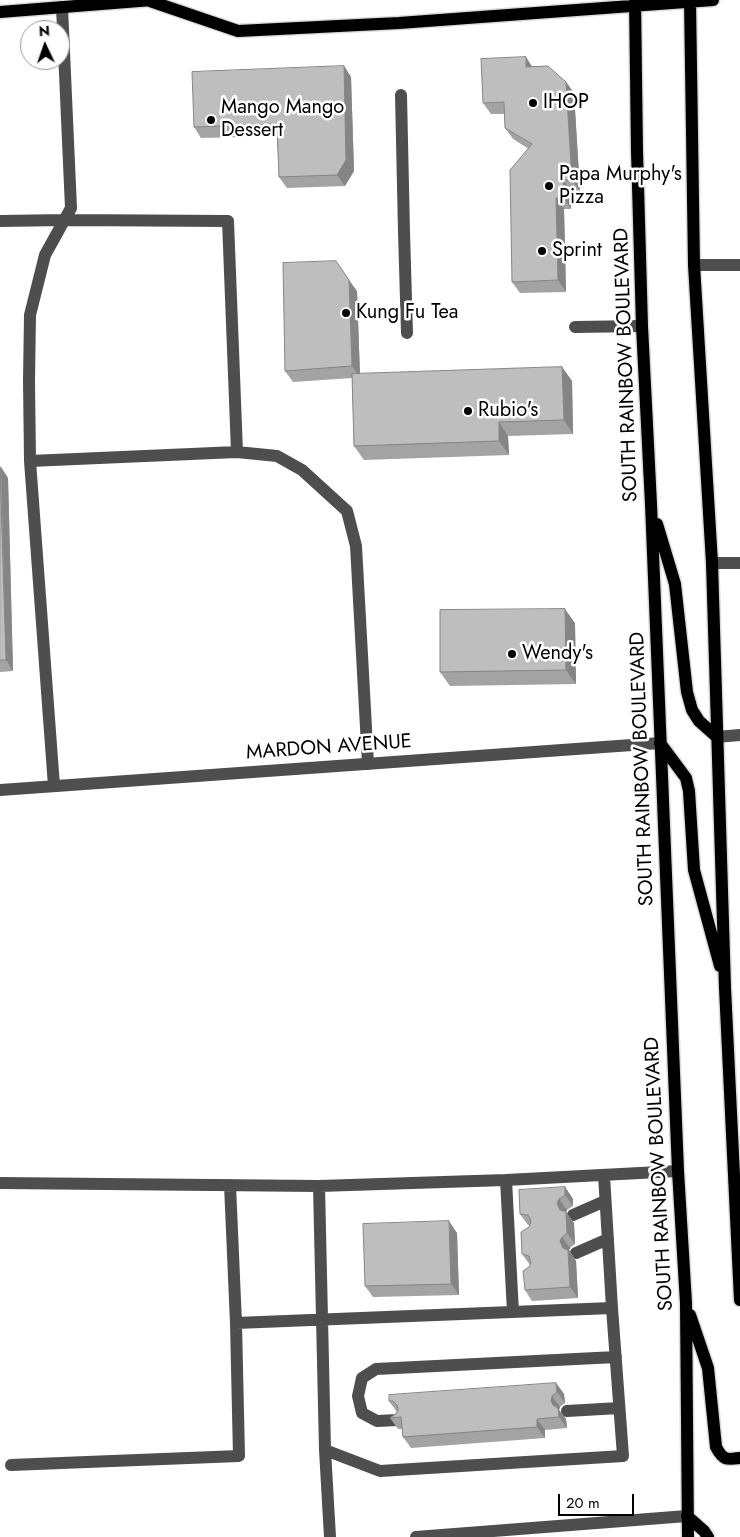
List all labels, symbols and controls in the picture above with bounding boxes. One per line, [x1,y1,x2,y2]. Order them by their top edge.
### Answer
north arrow [20,20,70,70]
text: N [38,21,50,41]
place label: IHOP [543,91,589,115]
place label: Mango Mango Dessert [221,96,344,143]
marker: IHOP [527,97,539,109]
marker: Mango Mango Dessert [205,114,217,126]
place label: Papa Murphy's Pizza [559,163,682,210]
marker: Papa Murphy's Pizza [543,180,555,192]
street label: SOUTH RAINBOW BOULEVARD [610,227,644,503]
place label: Sprint [552,239,602,263]
marker: Sprint [536,245,548,257]
place label: Kung Fu Tea [356,301,458,325]
marker: Kung Fu Tea [340,307,352,319]
place label: Rubio's [478,399,538,423]
marker: Rubio's [462,405,474,417]
street label: SOUTH RAINBOW BOULEVARD [626,631,660,907]
place label: Wendy's [522,642,593,666]
marker: Wendy's [506,648,518,660]
street label: MARDON AVENUE [245,730,413,766]
street label: SOUTH RAINBOW BOULEVARD [641,1036,679,1312]
scale bar [560,1484,636,1516]
text: 20 m [566,1492,600,1514]

